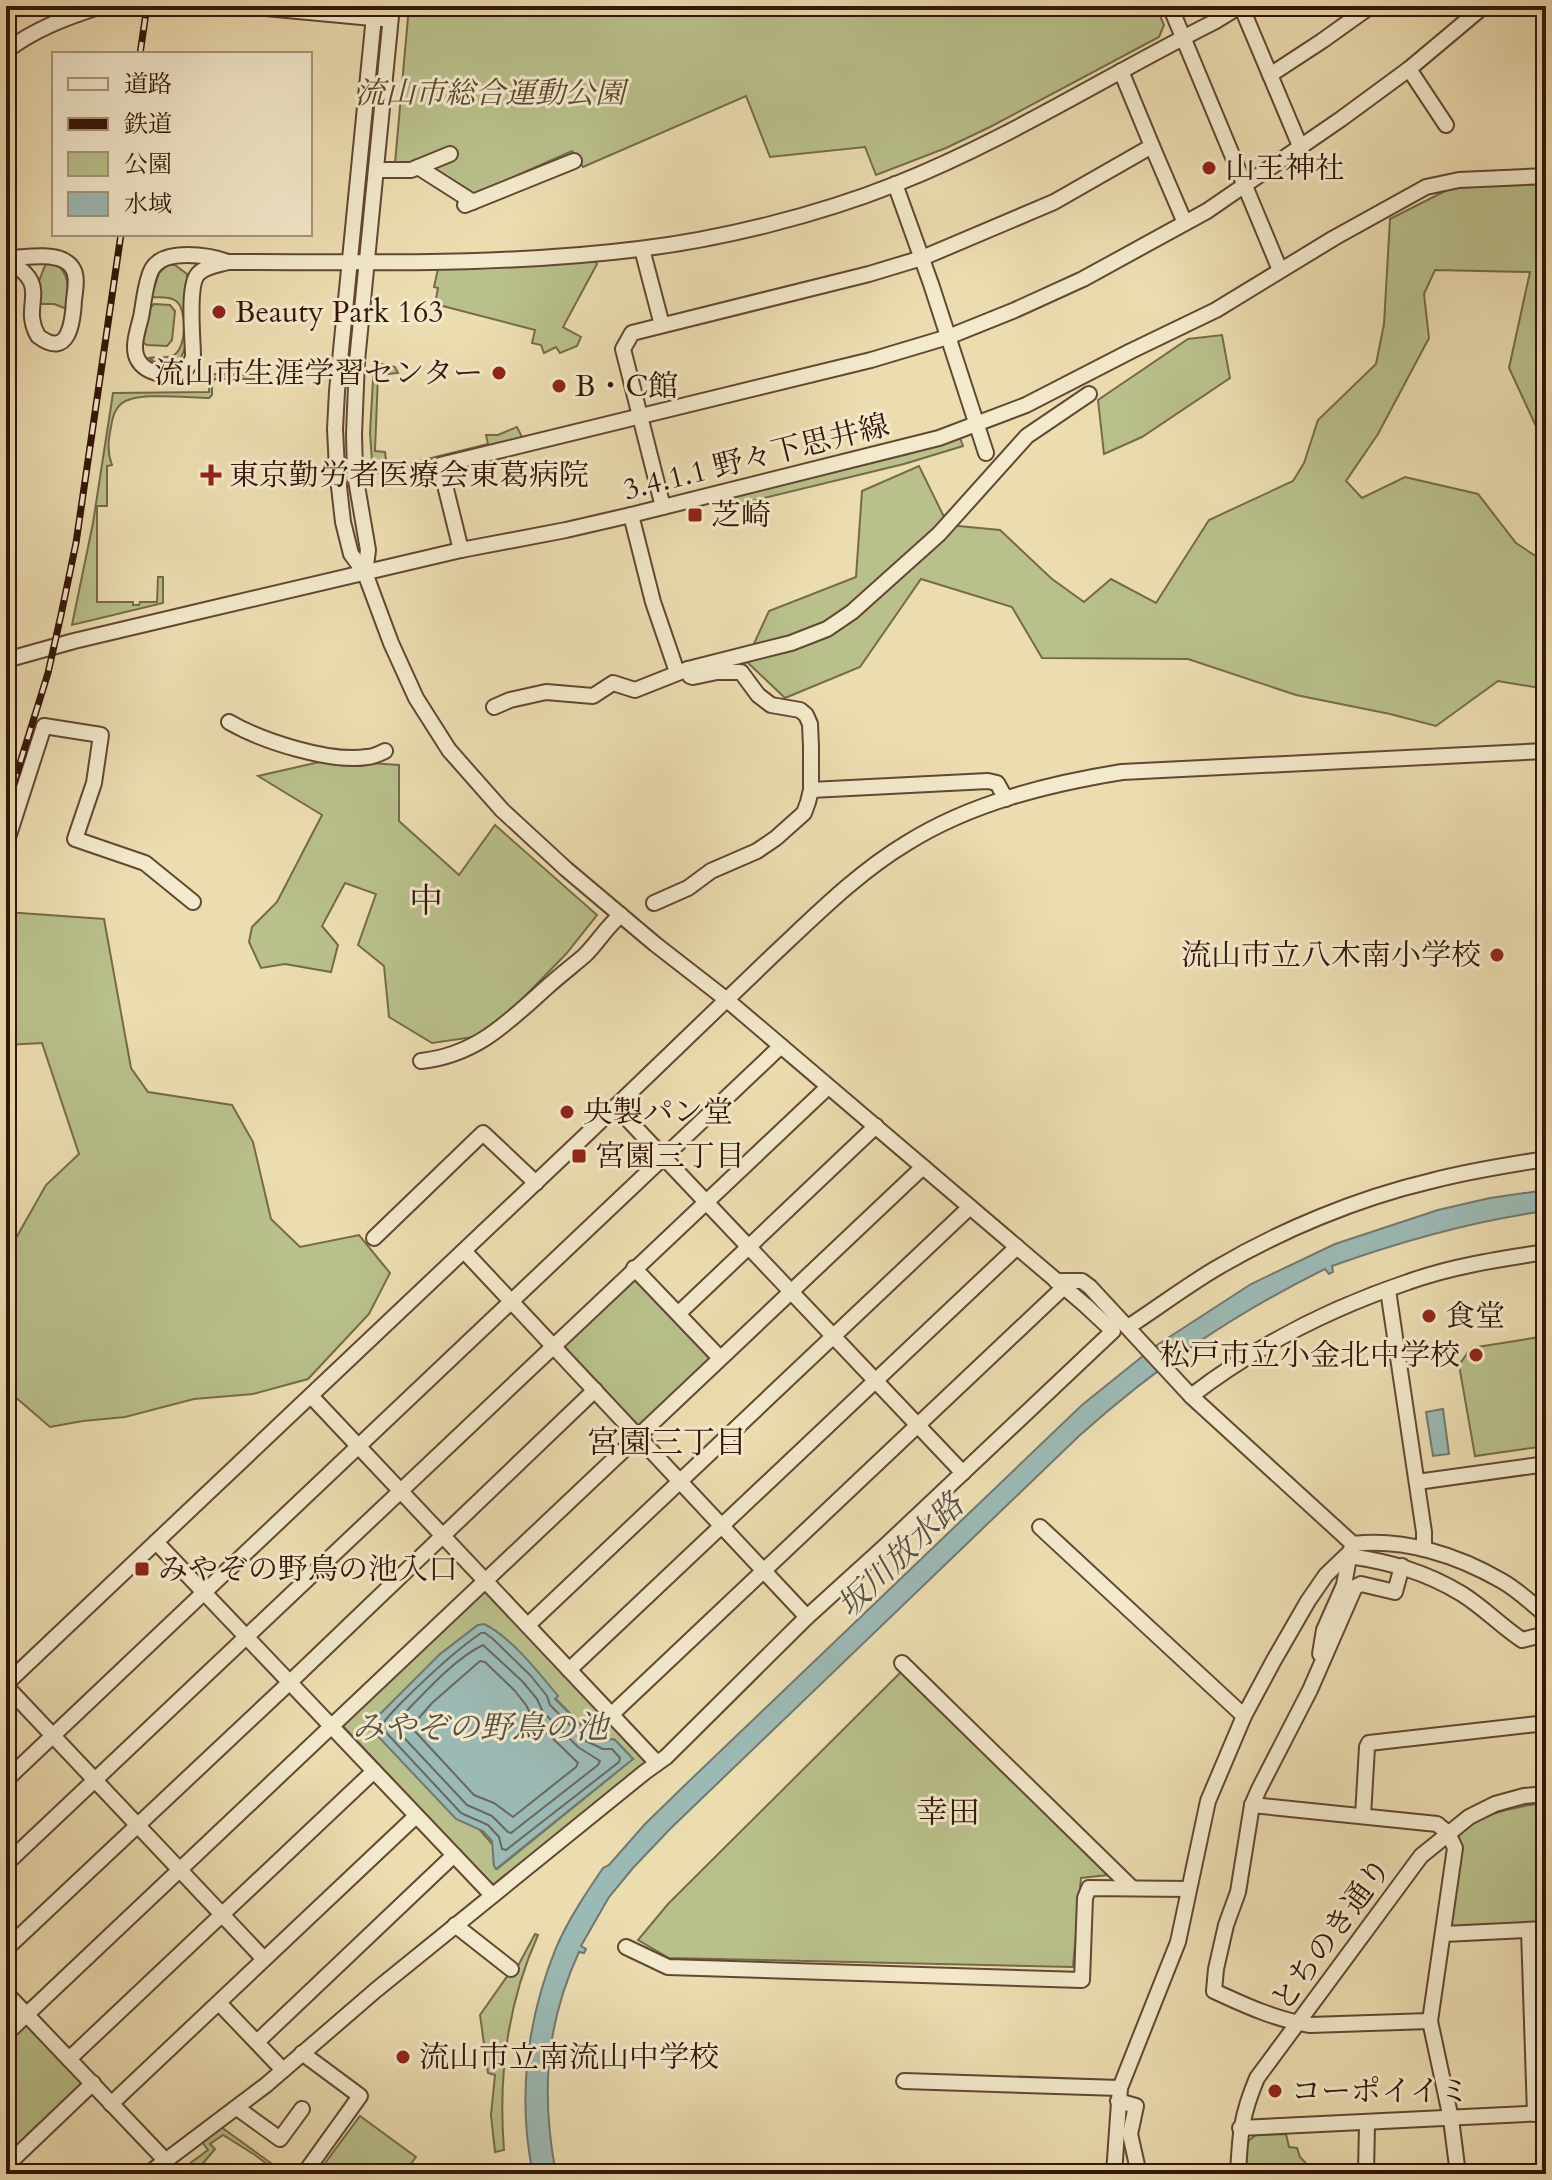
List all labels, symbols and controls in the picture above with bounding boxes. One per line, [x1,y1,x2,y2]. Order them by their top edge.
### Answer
legend [52,52,312,236]
text: 道路 [124,68,172,101]
park label: 流山市総合運動公園 [355,73,630,114]
text: 鉄道 [124,108,172,141]
text: 公園 [124,148,172,181]
place label: 山王神社 [1225,148,1345,189]
marker: 山王神社 [1200,159,1218,177]
text: 水域 [124,188,172,221]
place label: Beauty Park 163 [235,292,444,333]
marker: Beauty Park 163 [210,303,228,321]
place label: 流山市生涯学習センター [154,353,483,394]
marker: 流山市生涯学習センター [490,364,508,382]
place label: B・C館 [575,366,678,407]
marker: B・C館 [550,377,568,395]
street label: 3.4.1.1 野々下思井線 [619,405,893,510]
place label: 東京勤労者医療会東葛病院 [229,455,589,496]
marker: 東京勤労者医療会東葛病院 [200,464,222,486]
place label: 芝崎 [711,495,771,536]
marker: 芝崎 [686,506,704,524]
district label: 中 [409,878,443,924]
place label: 流山市立八木南小学校 [1181,935,1481,976]
marker: 流山市立八木南小学校 [1488,946,1506,964]
place label: 央製パン堂 [583,1092,733,1133]
marker: 央製パン堂 [558,1103,576,1121]
place label: 宮園三丁目 [595,1136,745,1177]
marker: 宮園三丁目 [570,1147,588,1165]
place label: 食堂 [1445,1296,1505,1337]
marker: 食堂 [1420,1307,1438,1325]
place label: 松戸市立小金北中学校 [1160,1335,1460,1376]
marker: 松戸市立小金北中学校 [1467,1346,1485,1364]
district label: 宮園三丁目 [587,1421,747,1465]
water label: 坂川放水路 [828,1483,975,1627]
place label: みやぞの野鳥の池入口 [158,1549,458,1590]
marker: みやぞの野鳥の池入口 [133,1560,151,1578]
water label: みやぞの野鳥の池 [352,1706,611,1750]
district label: 幸田 [916,1791,980,1835]
street label: とちのき通り [1262,1849,1401,2019]
place label: 流山市立南流山中学校 [419,2037,719,2078]
marker: 流山市立南流山中学校 [394,2048,412,2066]
place label: コーポイイミ [1291,2071,1470,2112]
marker: コーポイイミ [1266,2082,1284,2100]

